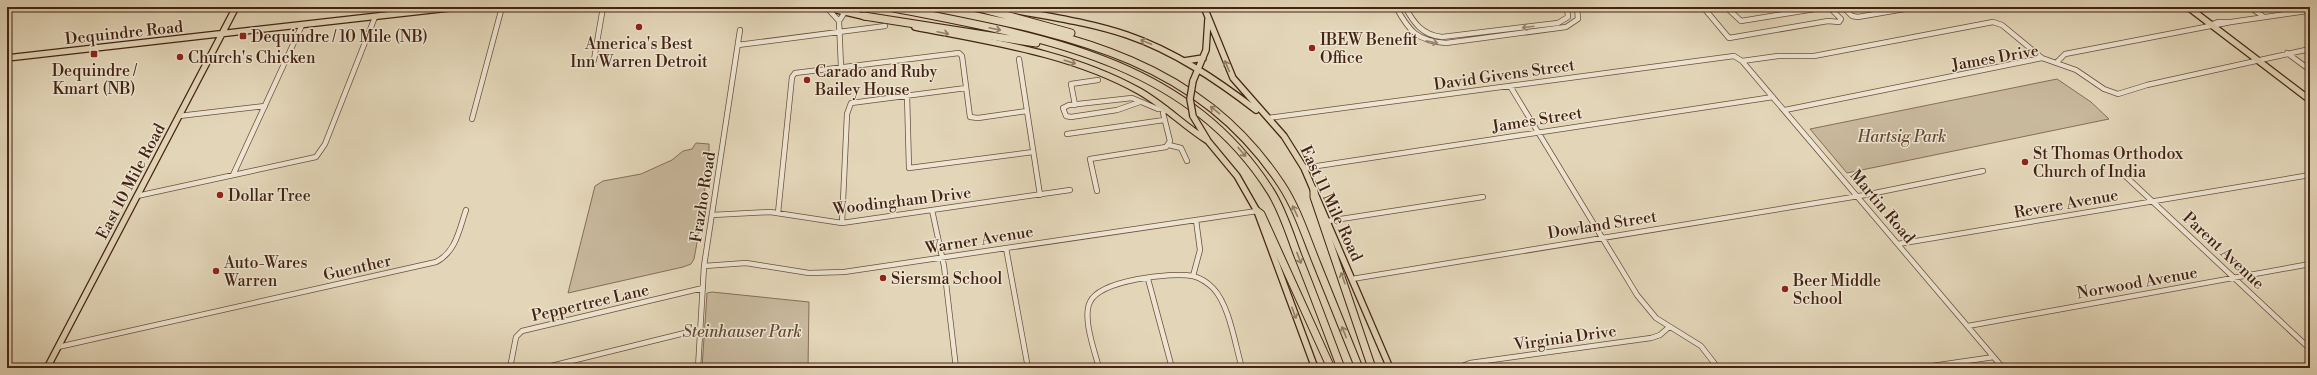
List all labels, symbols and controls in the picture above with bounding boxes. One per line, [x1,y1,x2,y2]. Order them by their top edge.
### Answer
street label: Dequindre Road [64,17,184,49]
marker: America's Best Inn Warren Detroit [634,22,644,32]
one-way arrow [1522,23,1535,31]
one-way arrow [989,26,1002,34]
place label: Dequindre / 10 Mile (NB) [251,27,428,47]
one-way arrow [937,30,950,38]
place label: IBEW Benefit Office [1320,30,1418,68]
marker: Dequindre / 10 Mile (NB) [238,31,248,41]
place label: America's Best Inn Warren Detroit [570,34,708,72]
one-way arrow [1140,38,1152,45]
one-way arrow [1426,38,1439,46]
street label: James Drive [1949,40,2040,76]
marker: IBEW Benefit Office [1307,43,1317,53]
place label: Church's Chicken [188,48,316,68]
marker: Dequindre / Kmart (NB) [89,49,99,59]
marker: Church's Chicken [175,52,185,62]
street label: David Givens Street [1432,55,1576,95]
one-way arrow [1063,59,1076,66]
one-way arrow [1223,60,1230,72]
place label: Dequindre / Kmart (NB) [52,61,137,99]
place label: Carado and Ruby Bailey House [814,62,938,100]
marker: Carado and Ruby Bailey House [802,75,812,85]
street label: James Street [1490,103,1584,137]
one-way arrow [1210,106,1221,115]
street label: East 10 Mile Road [92,120,170,243]
park label: Hartsig Park [1857,127,1946,147]
street label: East 11 Mile Road [1296,142,1367,265]
place label: St Thomas Orthodox Church of India [2033,144,2184,182]
one-way arrow [1238,147,1247,158]
street label: Frazho Road [686,150,720,244]
marker: St Thomas Orthodox Church of India [2020,157,2030,167]
street label: Martin Road [1845,166,1919,248]
street label: Woodingham Drive [831,183,972,220]
street label: Revere Avenue [2012,185,2120,223]
place label: Dollar Tree [228,186,311,206]
marker: Dollar Tree [215,190,225,200]
one-way arrow [1291,206,1298,218]
street label: Dowland Street [1546,206,1659,243]
street label: Parent Avenue [2178,208,2268,294]
street label: Warner Avenue [923,222,1035,259]
street label: Guenther [321,250,393,285]
one-way arrow [1296,251,1304,263]
place label: Auto-Wares Warren [223,253,307,291]
street label: Norwood Avenue [2075,263,2199,303]
marker: Auto-Wares Warren [211,266,221,276]
place label: Siersma School [891,269,1003,289]
place label: Beer Middle School [1792,271,1881,309]
one-way arrow [1338,272,1346,284]
marker: Siersma School [878,273,888,283]
street label: Peppertree Lane [529,280,651,326]
marker: Beer Middle School [1780,284,1790,294]
one-way arrow [1291,307,1299,319]
street label: Virginia Drive [1512,321,1618,355]
park label: Steinhauser Park [682,322,802,342]
one-way arrow [1340,326,1348,338]

